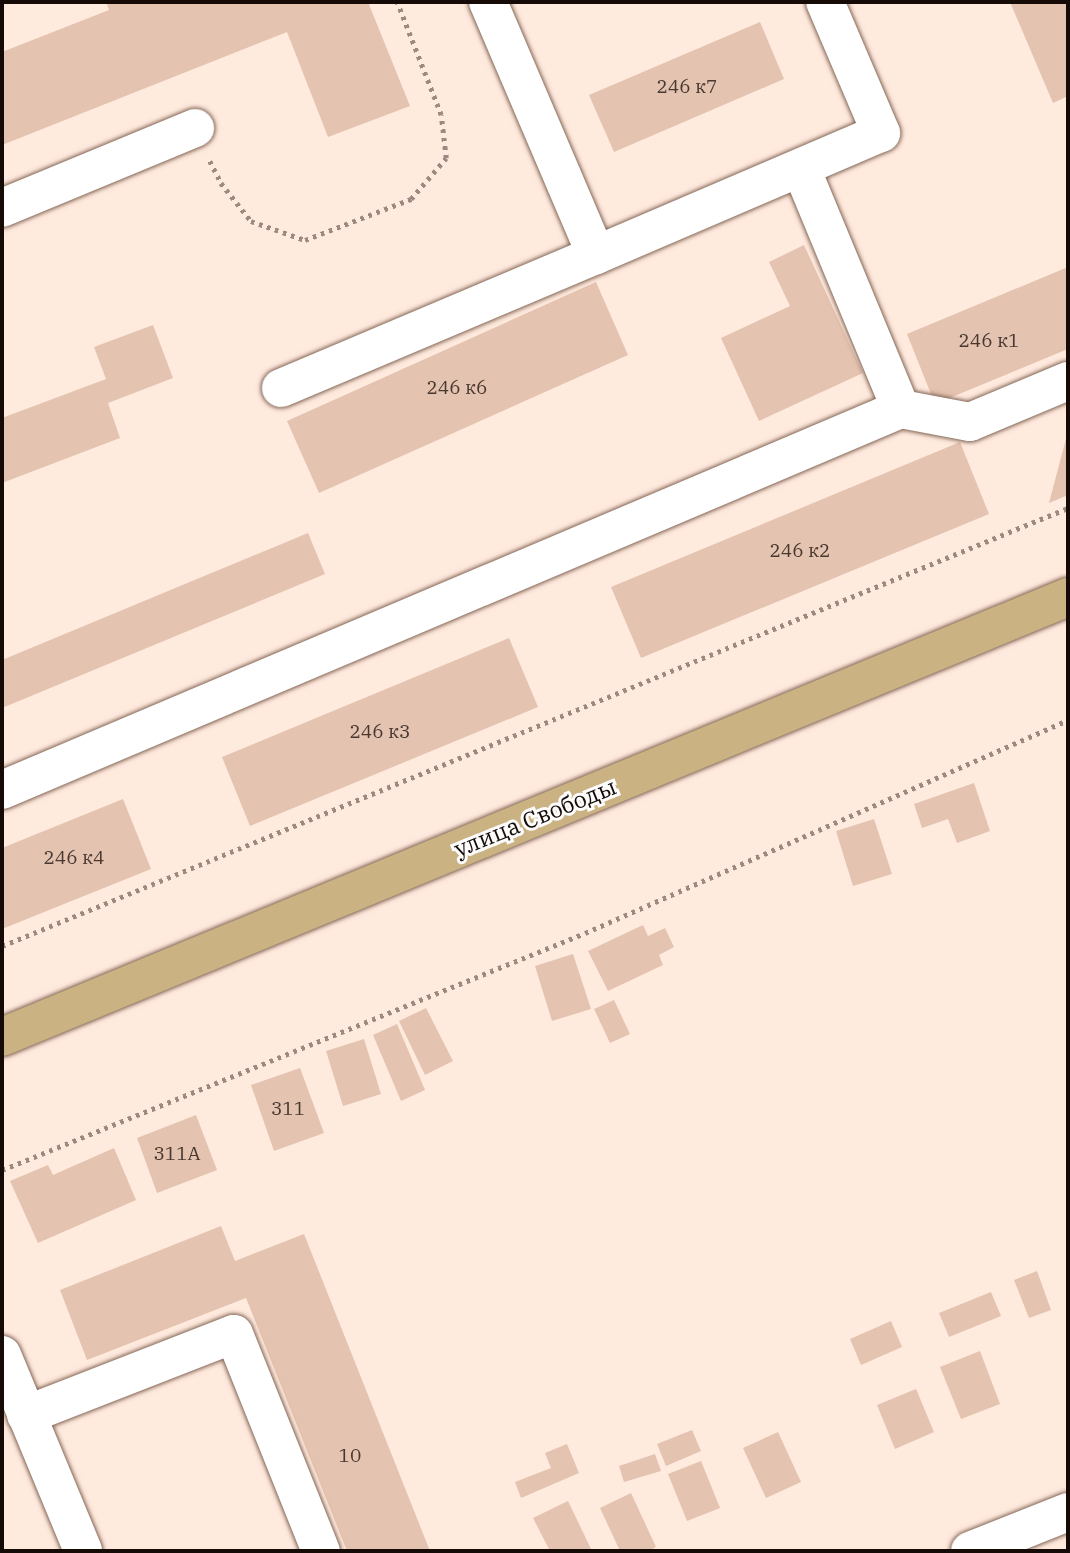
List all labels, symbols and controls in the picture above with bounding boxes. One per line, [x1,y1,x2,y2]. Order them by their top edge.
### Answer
house number: 246 к7 [656,76,718,98]
house number: 246 к1 [958,330,1020,352]
house number: 246 к6 [426,377,488,399]
house number: 246 к2 [769,540,831,562]
house number: 246 к3 [349,721,411,743]
street label: улица Свободы [450,772,620,862]
house number: 246 к4 [43,847,105,869]
house number: 311 [271,1098,305,1120]
house number: 311А [153,1143,201,1165]
house number: 10 [339,1445,361,1467]

